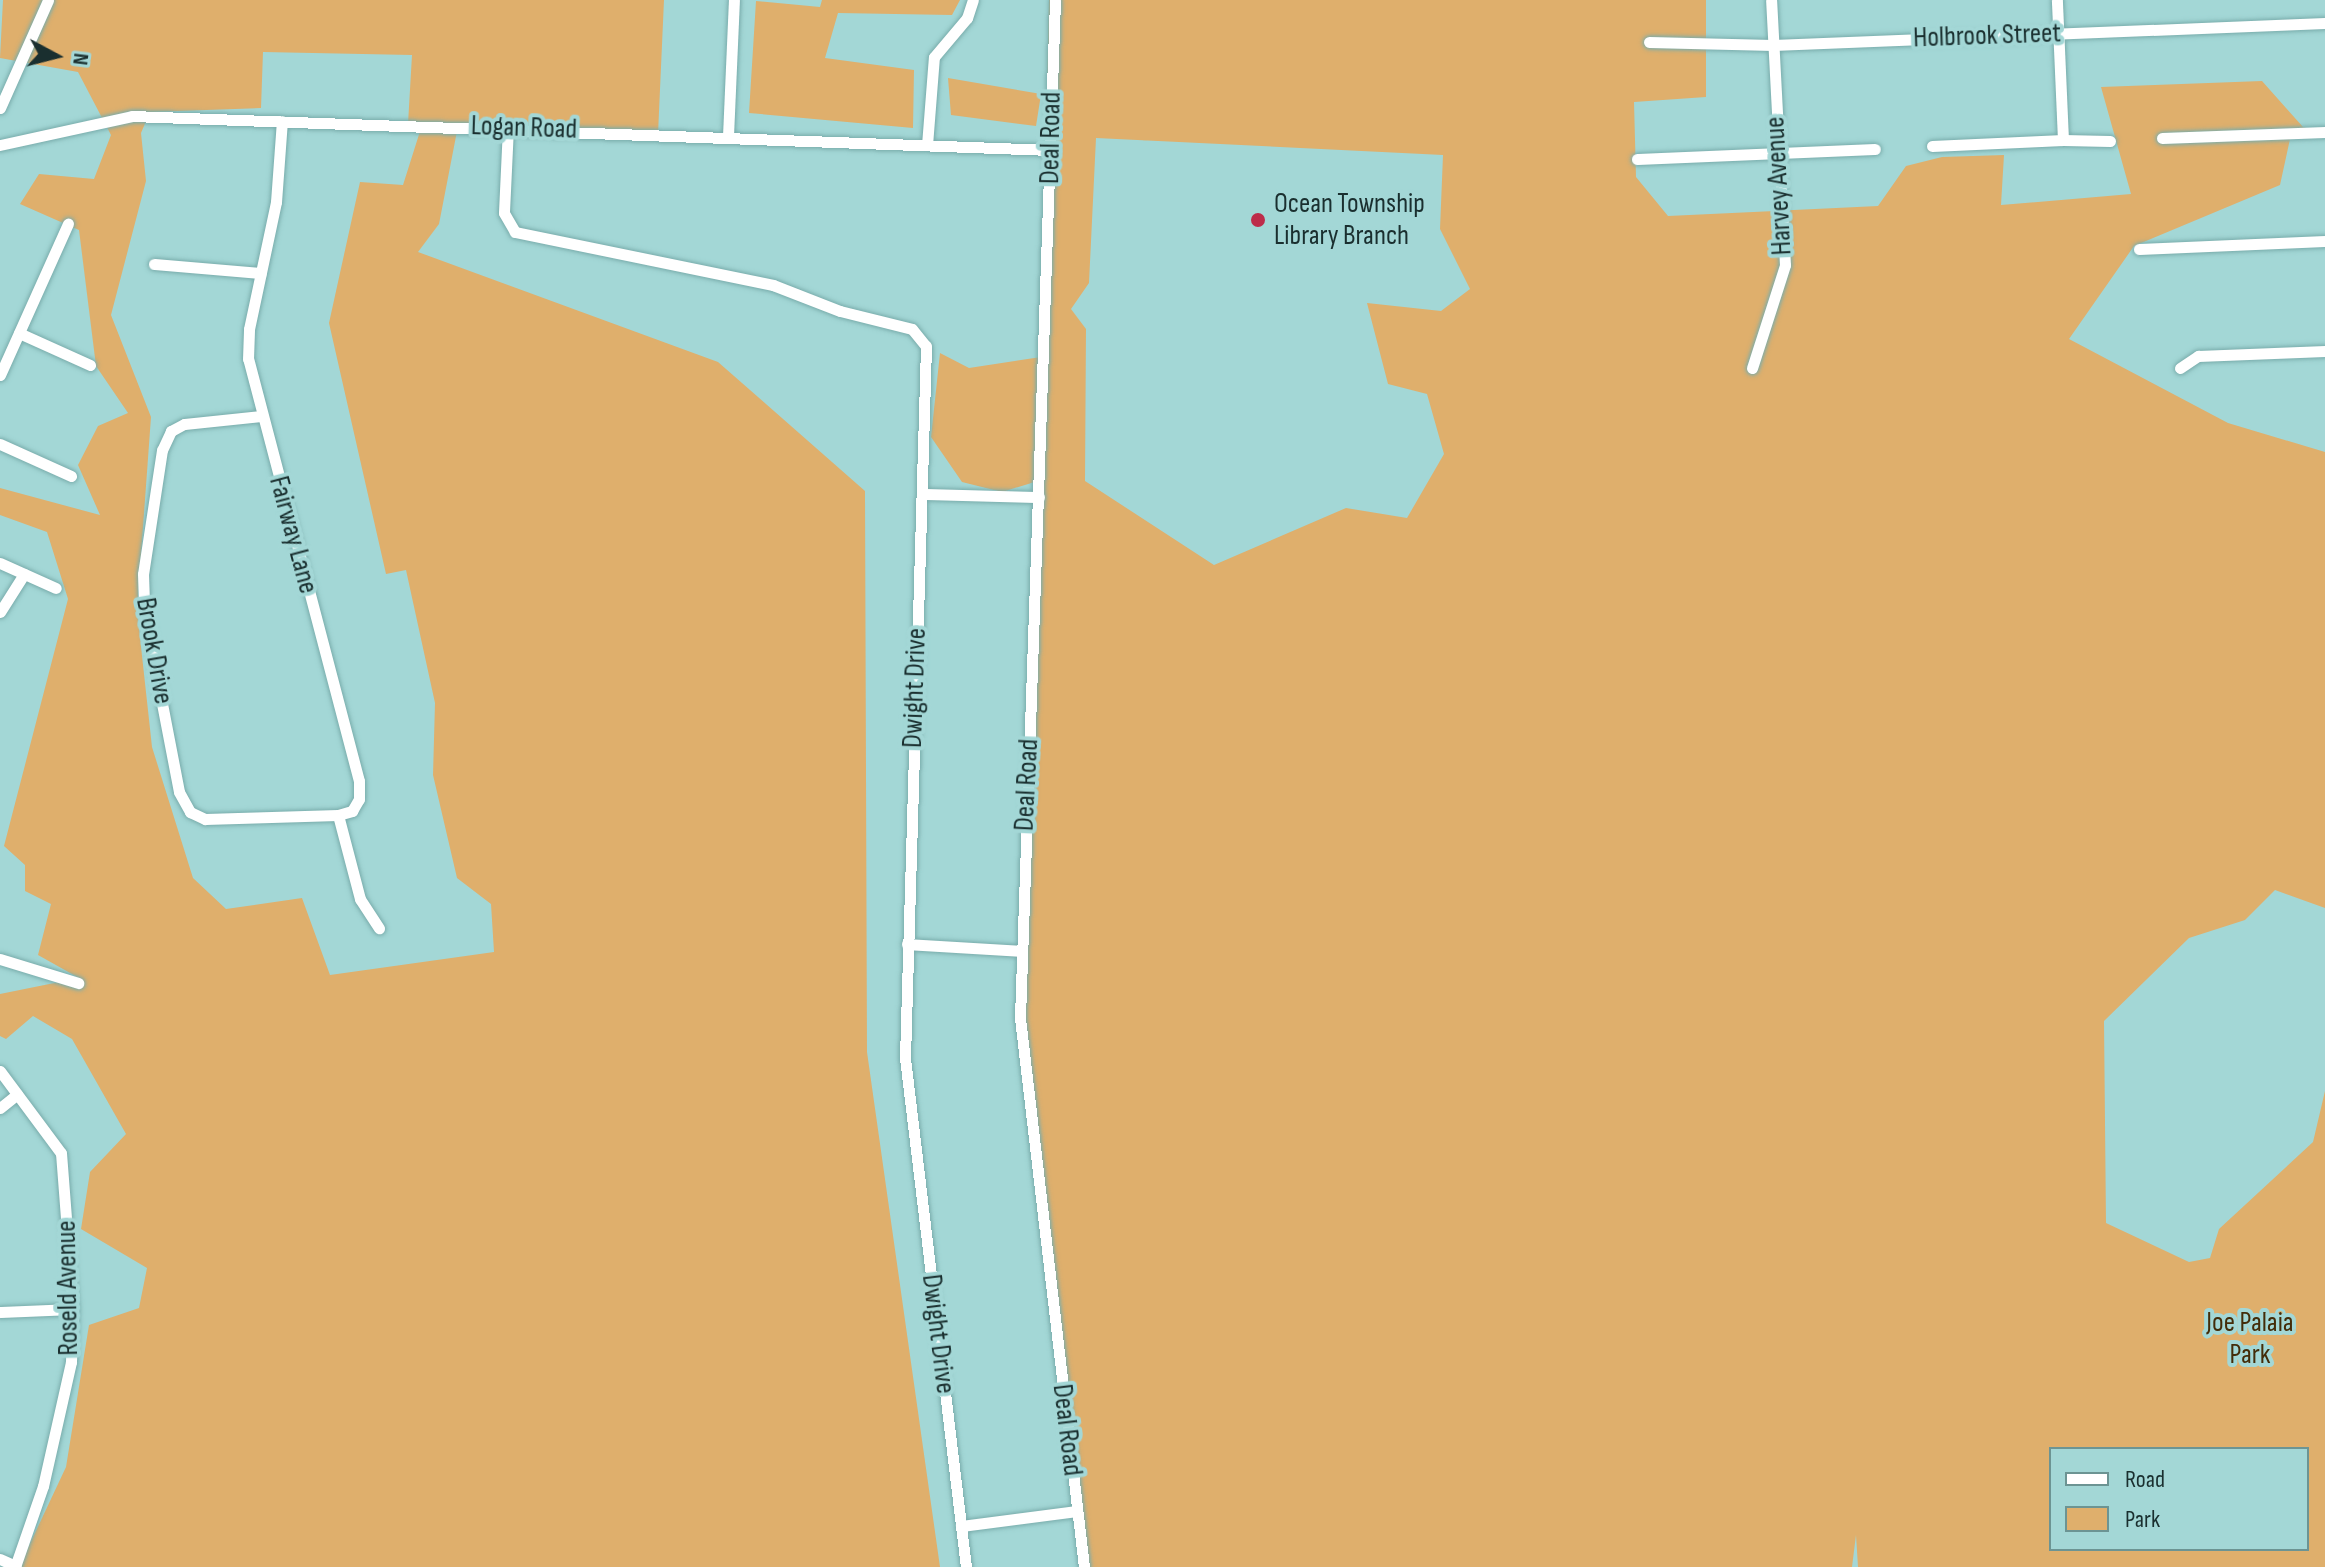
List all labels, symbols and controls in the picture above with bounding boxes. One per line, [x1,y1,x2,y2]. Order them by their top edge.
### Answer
north arrow [16,16,96,96]
street label: Holbrook Street [1913,17,2061,55]
text: N [66,52,94,66]
street label: Deal Road [1033,92,1069,184]
street label: Logan Road [470,109,578,147]
street label: Harvey Avenue [1759,116,1799,256]
place label: Ocean Township Library Branch [1274,187,1425,253]
marker: Ocean Township Library Branch [1249,211,1267,229]
street label: Fairway Lane [261,473,325,597]
street label: Brook Drive [128,595,180,707]
street label: Dwight Drive [896,627,934,749]
street label: Deal Road [1008,738,1046,832]
street label: Roseld Avenue [50,1220,86,1356]
street label: Dwight Drive [914,1272,962,1396]
park label: Joe Palaia Park [2206,1306,2294,1372]
street label: Deal Road [1045,1382,1089,1478]
legend [2049,1447,2309,1551]
text: Road [2125,1465,2165,1494]
text: Park [2125,1505,2160,1534]

